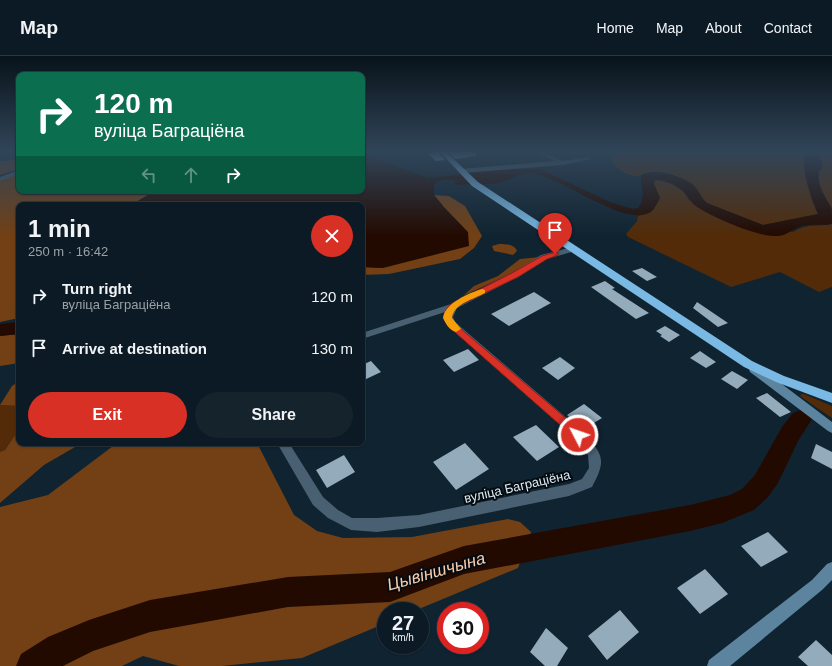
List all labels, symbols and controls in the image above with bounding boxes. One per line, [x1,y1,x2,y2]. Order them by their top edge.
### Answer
text: Map [20,17,58,38]
text: Home [597,20,634,36]
text: Map [656,20,683,36]
text: About [705,20,742,36]
text: Contact [764,20,812,36]
icon: right [28,88,80,140]
text: 120 m [94,88,173,119]
text: вуліца Баграціёна [94,121,244,141]
icon: left [138,164,160,186]
icon: ahead [180,164,202,186]
icon: right [222,164,244,186]
pin [538,213,572,254]
text: 1 min [28,215,91,242]
button: close [311,215,353,257]
icon: arrive [544,219,566,241]
text: 250 m · 16:42 [28,244,108,259]
text: Turn right [62,280,132,297]
icon: right [28,285,50,307]
text: 120 m [311,288,353,305]
text: вуліца Баграціёна [62,297,171,312]
icon: arrive [28,337,50,359]
text: Arrive at destination [62,340,207,357]
text: 130 m [311,340,353,357]
button: Exit [28,392,187,438]
button: Share [195,392,353,438]
position arrow [557,414,599,456]
street label: вуліца Баграціёна [463,467,572,506]
water label: Цывіншчына [385,548,487,595]
speed limit sign: 30 [437,602,489,654]
text: 27 [392,612,414,634]
text: km/h [392,632,414,643]

